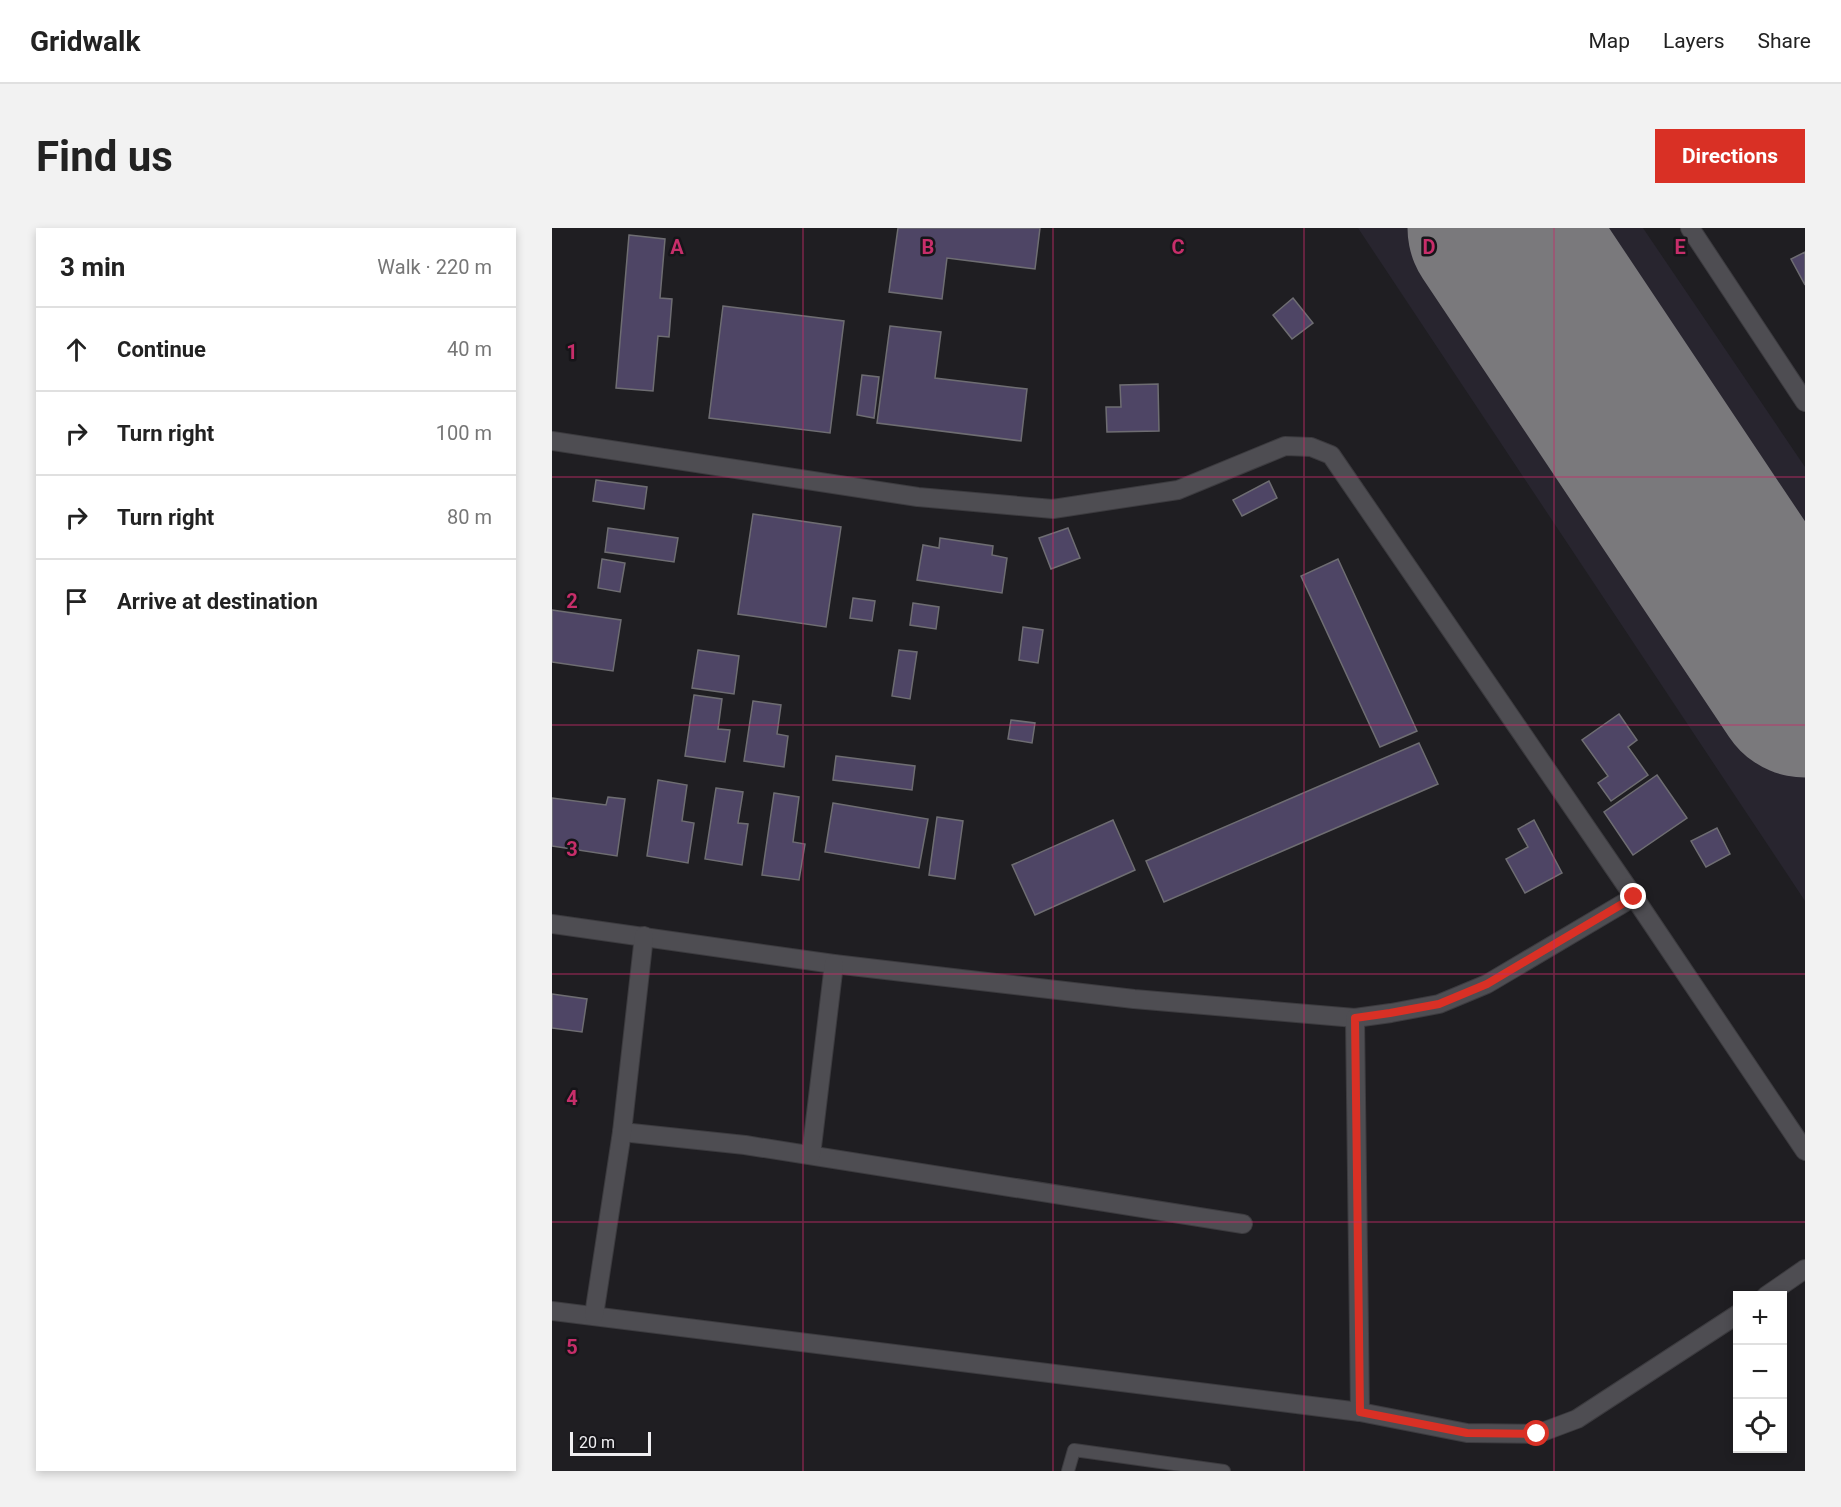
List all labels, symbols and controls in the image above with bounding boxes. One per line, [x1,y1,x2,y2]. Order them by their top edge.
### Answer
text: Gridwalk [30,25,140,58]
text: Map [1588,29,1630,53]
text: Layers [1663,29,1724,53]
text: Share [1757,29,1811,53]
button: Directions [1655,129,1805,183]
text: Find us [36,132,173,181]
text: A [670,235,684,259]
text: B [922,235,934,259]
text: C [1171,235,1185,259]
text: D [1423,235,1436,259]
text: E [1674,235,1686,259]
text: 3 min [60,252,125,282]
text: Walk · 220 m [377,255,492,279]
icon: ahead [60,333,93,366]
text: Continue [117,337,206,362]
text: 40 m [447,337,492,361]
text: 1 [566,340,578,364]
icon: right [60,417,93,450]
text: Turn right [117,421,214,446]
text: 100 m [436,421,492,445]
icon: right [60,501,93,534]
text: Turn right [117,505,214,530]
text: 80 m [447,505,492,529]
icon: arrive [60,585,93,618]
text: Arrive at destination [117,589,318,614]
text: 2 [566,589,578,613]
text: 3 [566,837,578,861]
route end [1620,883,1646,909]
text: 4 [566,1086,578,1110]
map controls [1733,1291,1787,1453]
button: + [1733,1291,1787,1345]
text: 5 [566,1335,578,1359]
button: − [1733,1345,1787,1399]
button: locate [1733,1399,1787,1453]
route start [1523,1420,1549,1446]
scale bar [570,1429,651,1456]
text: 20 m [579,1433,615,1452]

